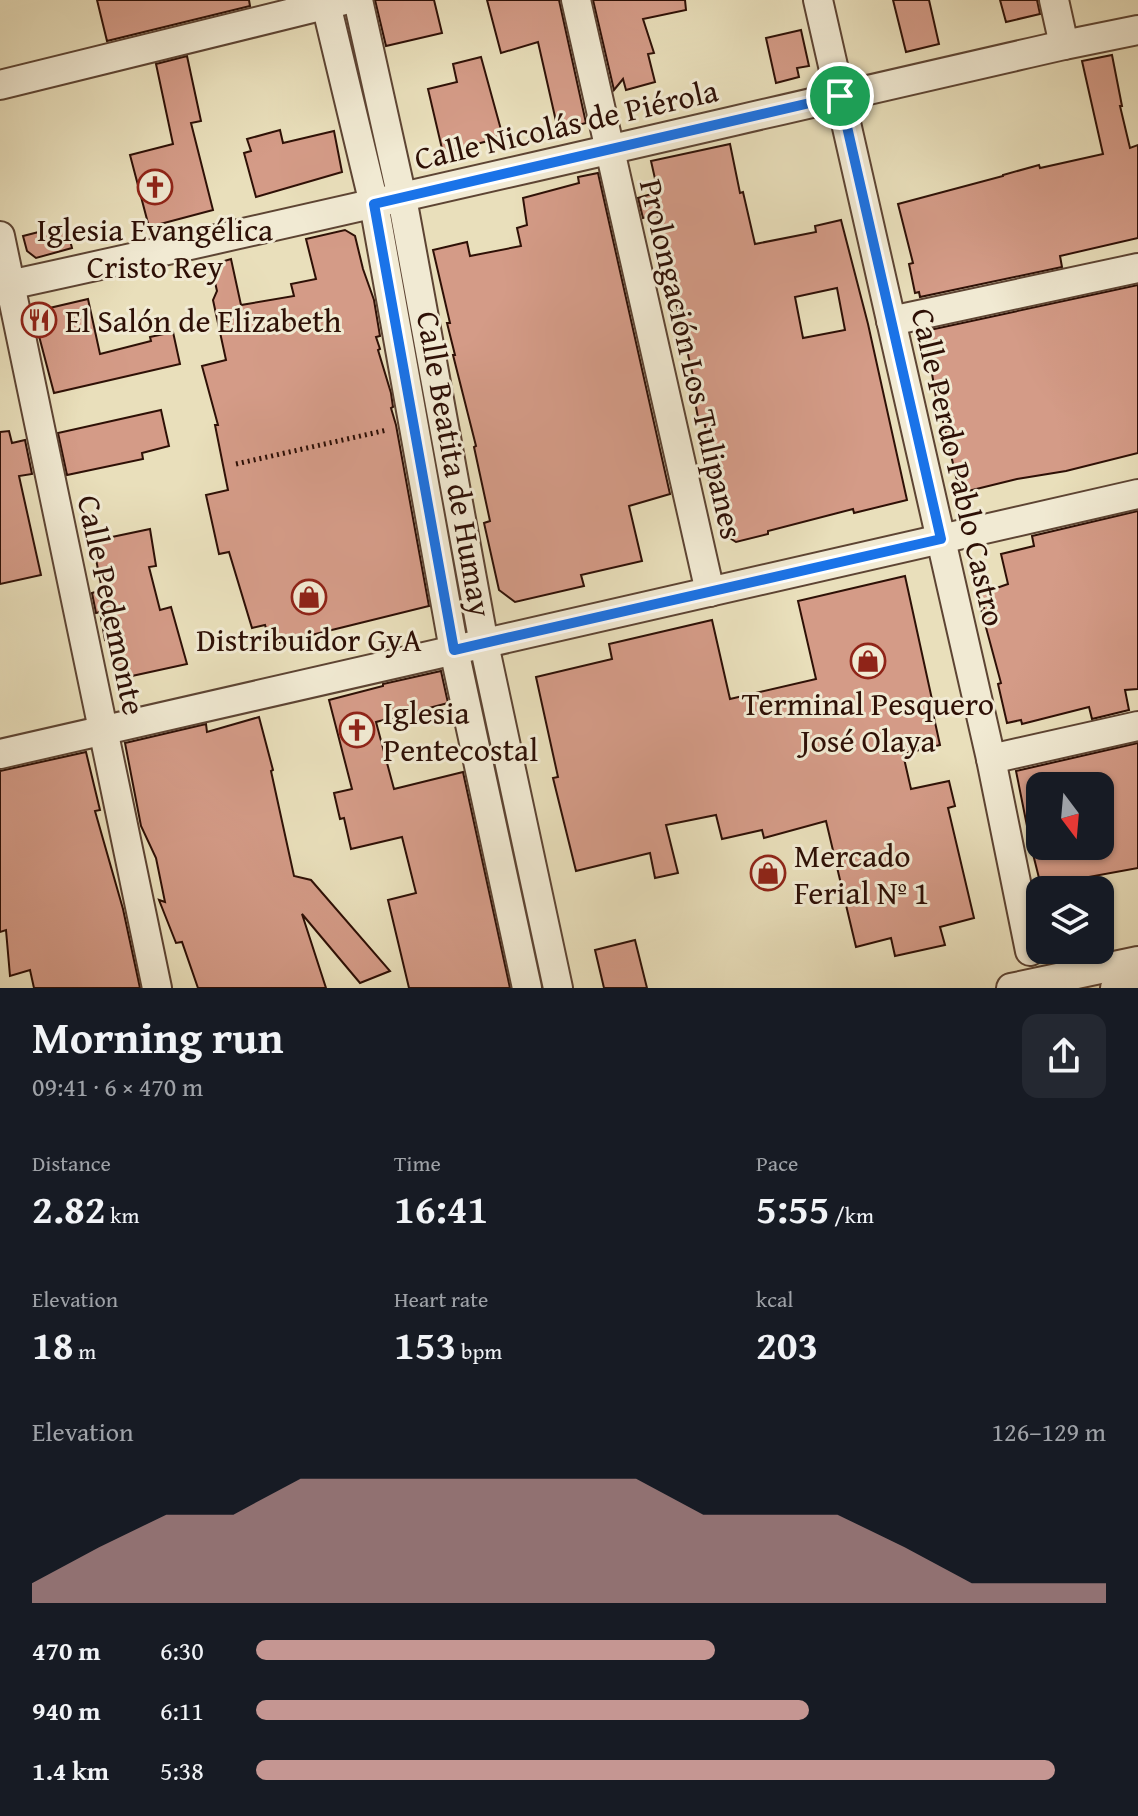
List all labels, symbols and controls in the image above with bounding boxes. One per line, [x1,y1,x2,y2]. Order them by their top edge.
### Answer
pin [806,62,874,130]
street label: Calle Nicolás de Piérola [410,66,722,182]
icon: arrive [818,74,862,118]
church icon: Iglesia Evangélica Cristo Rey [136,168,174,206]
street label: Prolongación Los Tulipanes [628,174,756,544]
place label: Iglesia Evangélica Cristo Rey [37,206,273,290]
place label: El Salón de Elizabeth [65,297,342,344]
restaurant icon: El Salón de Elizabeth [20,301,58,339]
street label: Calle Perdo Pablo Castro [900,303,1018,631]
street label: Calle Beatita de Humay [405,308,505,621]
street label: Calle Pedemonte [66,491,158,719]
shop icon: Distribuidor GyA [290,578,328,616]
place label: Distribuidor GyA [196,616,422,663]
shop icon: Terminal Pesquero José Olaya [849,642,887,680]
place label: Terminal Pesquero José Olaya [742,680,994,764]
place label: Iglesia Pentecostal [383,689,538,773]
church icon: Iglesia Pentecostal [338,711,376,749]
north arrow [1026,772,1114,860]
map controls [1026,772,1114,964]
place label: Mercado Ferial Nº 1 [794,832,929,916]
shop icon: Mercado Ferial Nº 1 [749,854,787,892]
button: layers [1026,876,1114,964]
text: Morning run [32,1005,283,1069]
button: share [1022,1014,1106,1098]
text: 09:41 · 6 × 470 m [32,1067,203,1106]
text: Distance [32,1147,111,1179]
text: Time [394,1147,441,1179]
text: Pace [756,1147,798,1179]
text: 2.82 [32,1179,105,1238]
text: 16:41 [394,1179,488,1238]
text: 5:55 [756,1179,829,1238]
text: km [105,1199,139,1231]
text: /km [829,1199,874,1231]
text: Elevation [32,1283,118,1315]
text: Heart rate [394,1283,488,1315]
text: kcal [756,1283,794,1315]
text: 18 [32,1315,73,1374]
text: 153 [394,1315,456,1374]
text: 203 [756,1315,818,1374]
text: m [73,1335,96,1367]
text: bpm [456,1335,502,1367]
text: Elevation [32,1412,134,1451]
text: 126–129 m [992,1412,1106,1451]
text: 470 m [32,1631,100,1670]
text: 6:30 [160,1631,204,1670]
text: 940 m [32,1691,100,1730]
text: 6:11 [160,1691,204,1730]
text: 1.4 km [32,1751,109,1790]
text: 5:38 [160,1751,204,1790]

